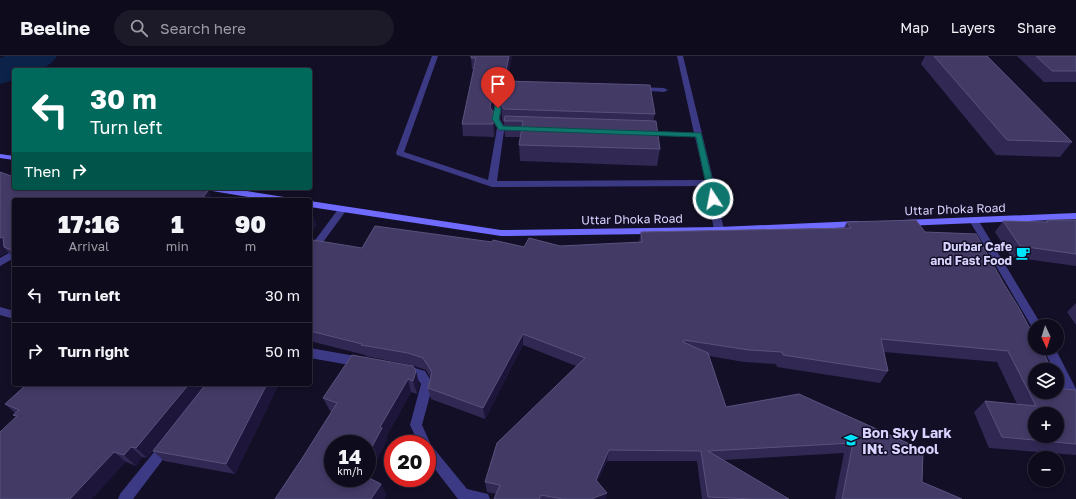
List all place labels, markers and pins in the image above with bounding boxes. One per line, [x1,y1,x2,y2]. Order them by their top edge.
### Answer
pin [481,67,515,108]
place label: Durbar Cafe and Fast Food [930,239,1012,268]
cafe icon: Durbar Cafe and Fast Food [1015,245,1031,261]
place label: Bon Sky Lark INt. School [862,424,952,457]
school or university icon: Bon Sky Lark INt. School [843,432,859,448]

